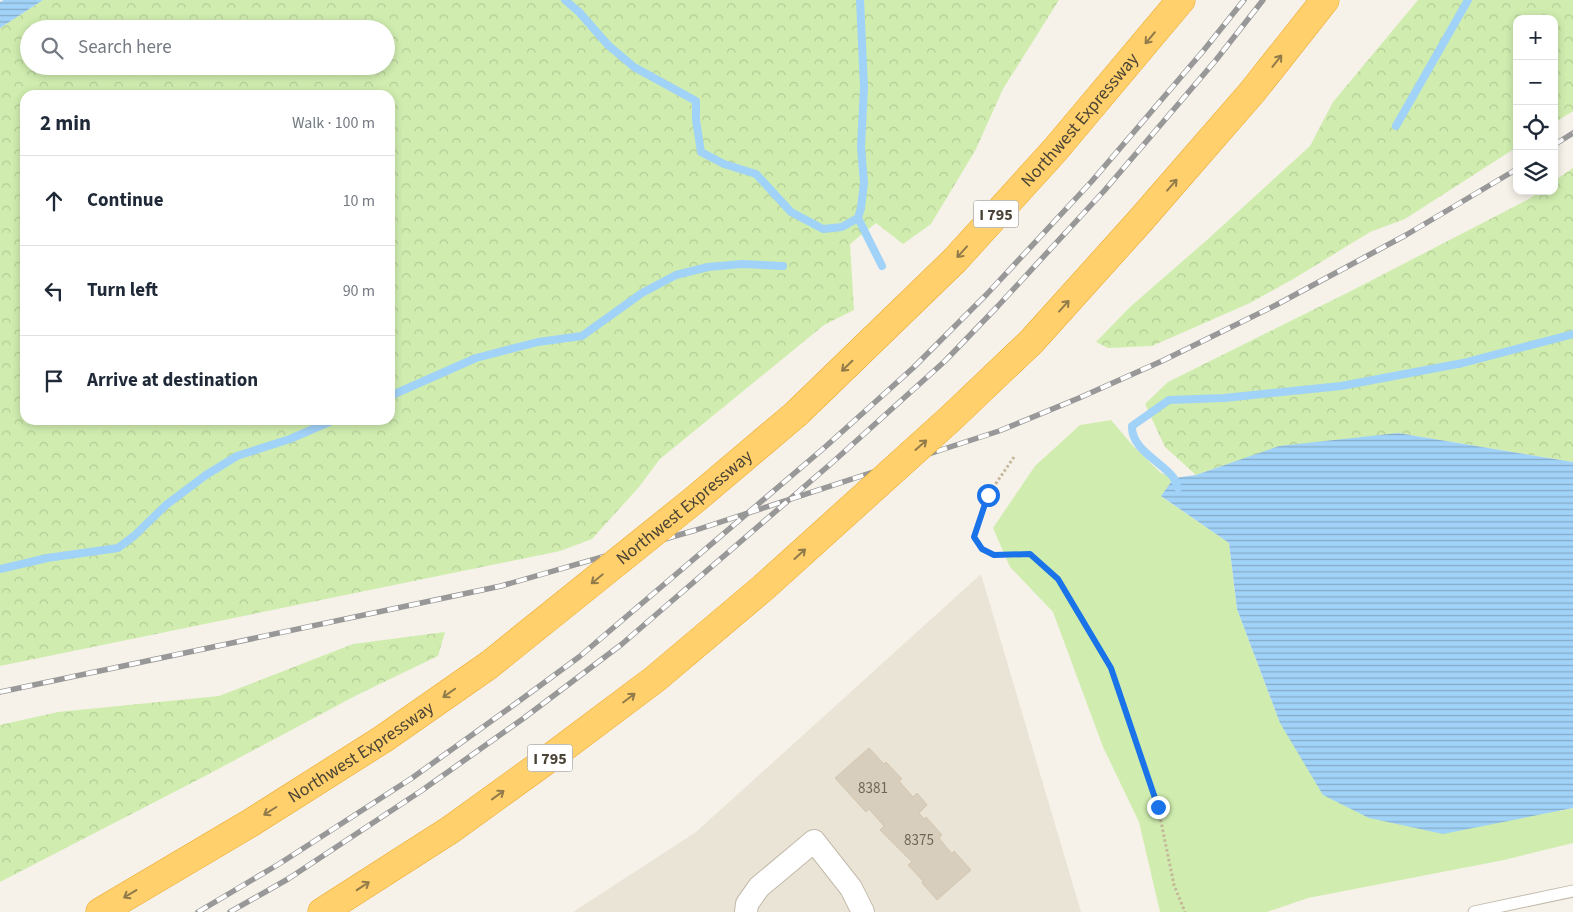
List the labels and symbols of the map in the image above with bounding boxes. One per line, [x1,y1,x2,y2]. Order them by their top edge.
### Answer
one-way arrow [1145,31,1156,44]
street label: Northwest Expressway [1015,47,1145,193]
one-way arrow [1271,55,1282,68]
one-way arrow [1166,178,1178,191]
road number: I 795 [974,200,1018,228]
one-way arrow [956,246,968,259]
one-way arrow [1058,300,1069,313]
one-way arrow [840,360,853,372]
one-way arrow [914,440,927,451]
street label: Northwest Expressway [611,444,758,571]
route start [977,484,1000,507]
one-way arrow [794,548,807,560]
one-way arrow [591,574,604,585]
one-way arrow [443,688,457,698]
one-way arrow [622,693,635,704]
street label: Northwest Expressway [283,695,439,809]
road number: I 795 [528,744,572,771]
house number: 8381 [858,778,888,799]
one-way arrow [491,790,505,800]
route end [1147,796,1170,819]
one-way arrow [263,806,277,816]
house number: 8375 [904,830,934,851]
one-way arrow [356,880,370,890]
one-way arrow [124,890,138,900]

